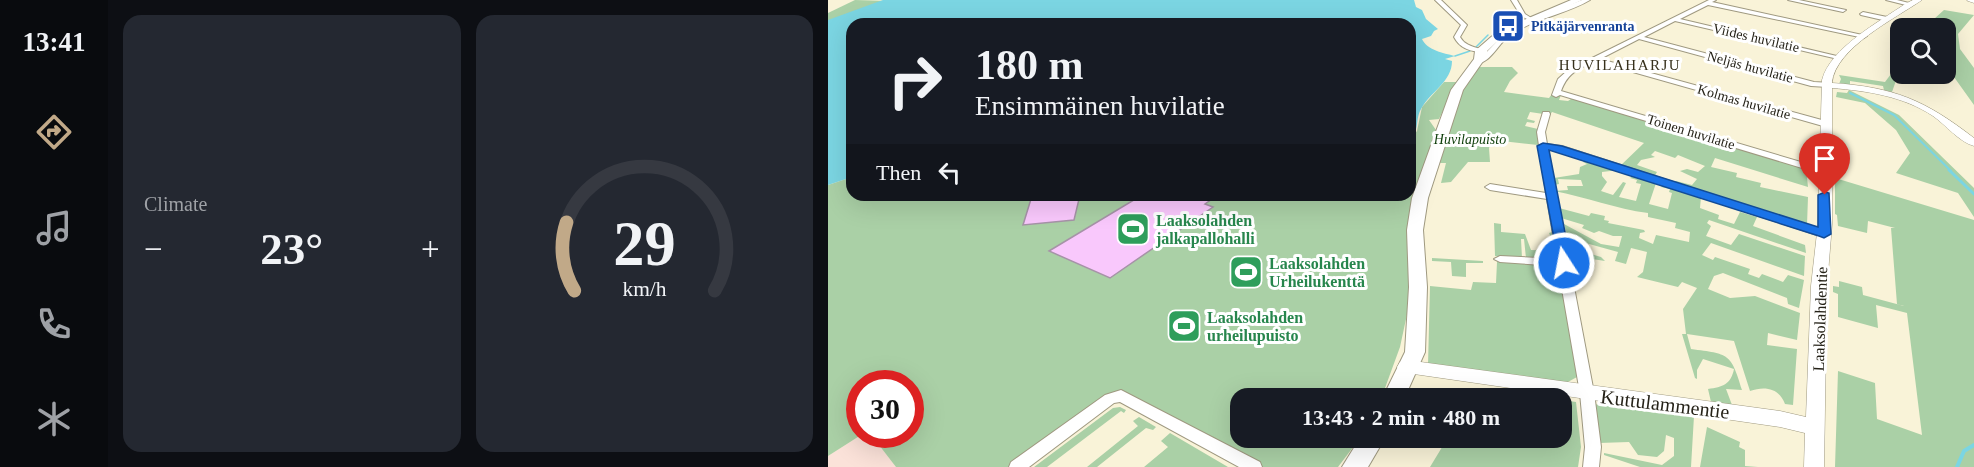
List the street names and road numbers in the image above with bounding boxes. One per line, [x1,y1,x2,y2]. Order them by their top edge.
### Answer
street label: Viides huvilatie [1711,21,1801,55]
street label: Neljäs huvilatie [1705,48,1795,86]
street label: Kolmas huvilatie [1696,82,1792,122]
street label: Toinen huvilatie [1645,111,1737,153]
street label: Laaksolahdentie [1810,266,1830,372]
street label: Kuttulammentie [1599,385,1731,423]

